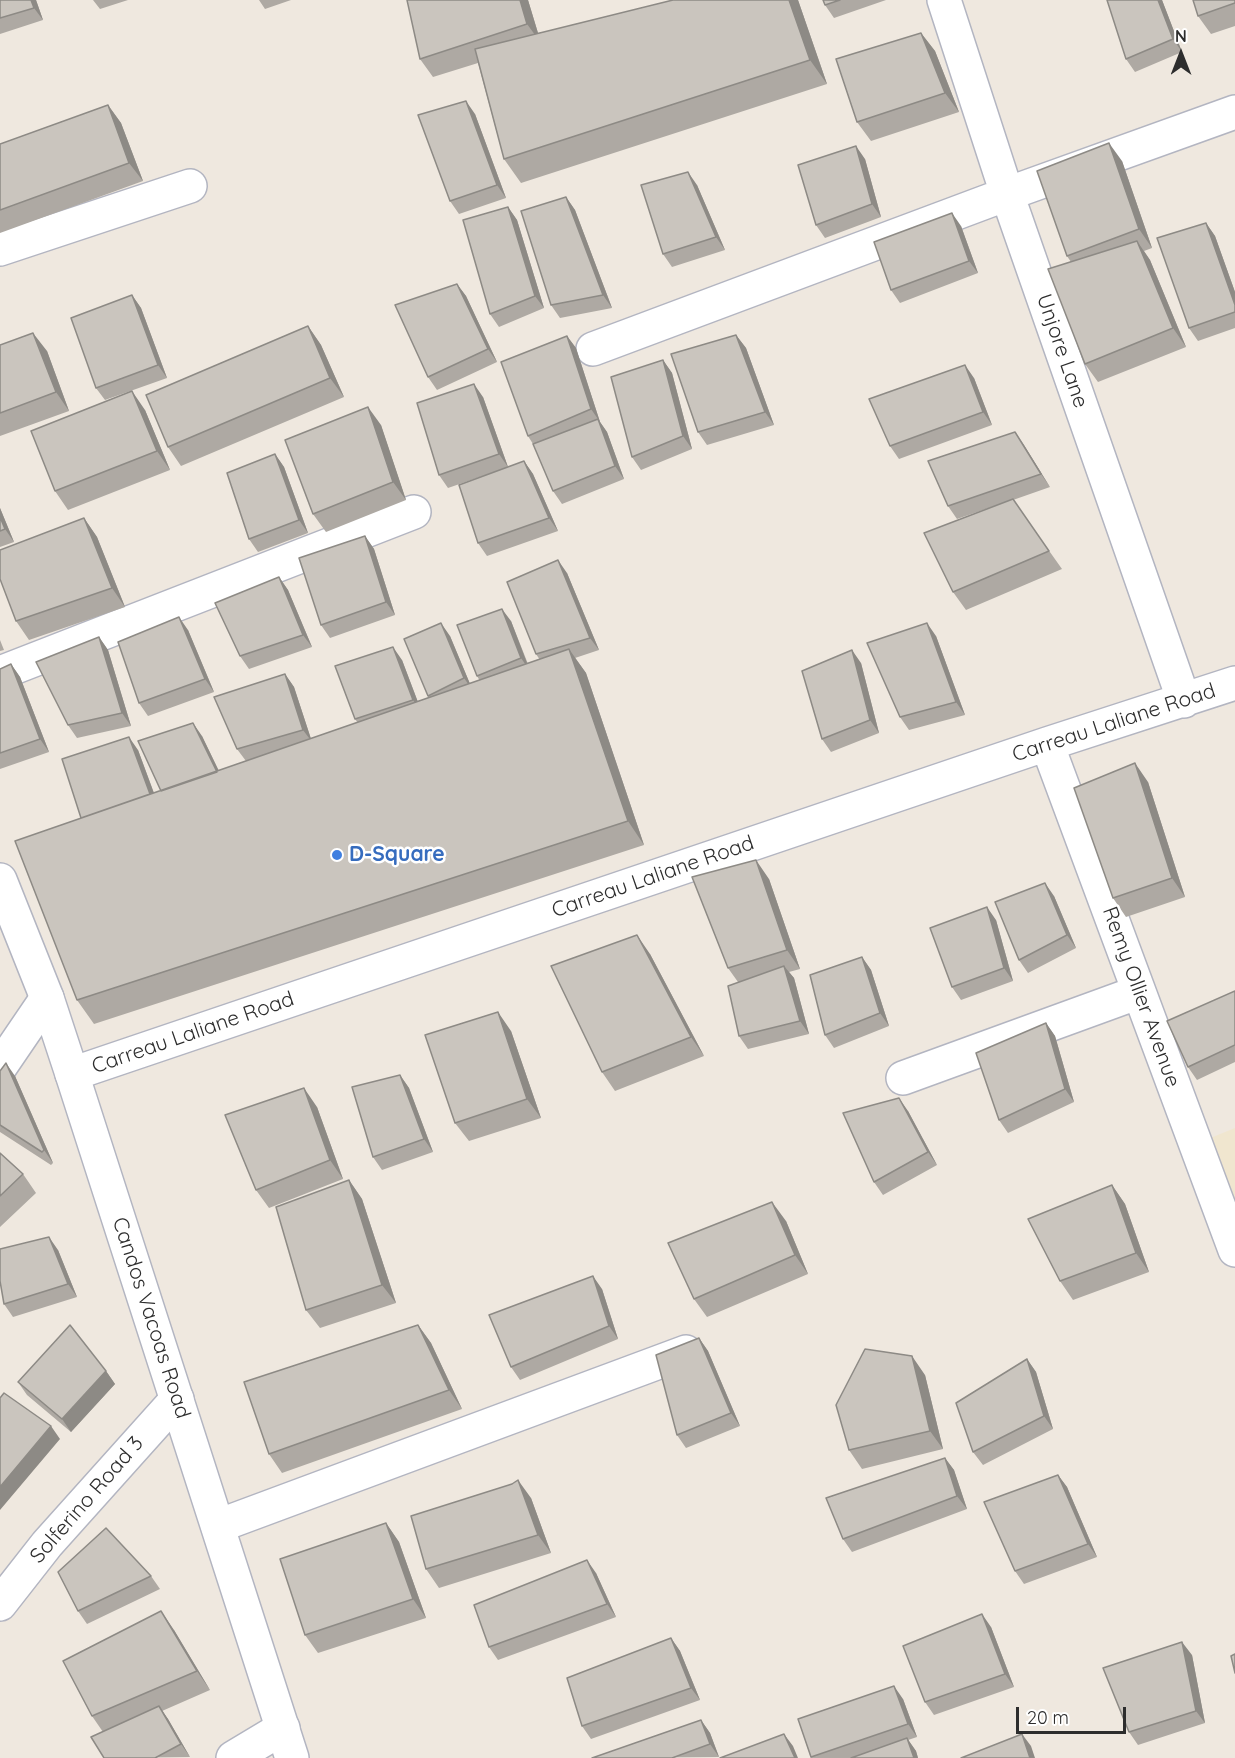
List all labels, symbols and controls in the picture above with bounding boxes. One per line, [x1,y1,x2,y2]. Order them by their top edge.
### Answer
north arrow [1151,24,1211,84]
text: N [1175,26,1187,46]
street label: Unjore Lane [1031,291,1093,411]
street label: Carreau Laliane Road [1009,678,1219,768]
street label: Carreau Laliane Road [549,831,757,923]
place label: D-Square [349,842,445,868]
marker: D-Square [330,848,344,862]
street label: Remy Ollier Avenue [1097,903,1185,1091]
street label: Carreau Laliane Road [89,987,297,1079]
street label: Candos Vacoas Road [107,1214,195,1422]
street label: Solferino Road 3 [25,1431,149,1569]
scale bar [1019,1695,1128,1733]
text: 20 m [1027,1706,1069,1729]

